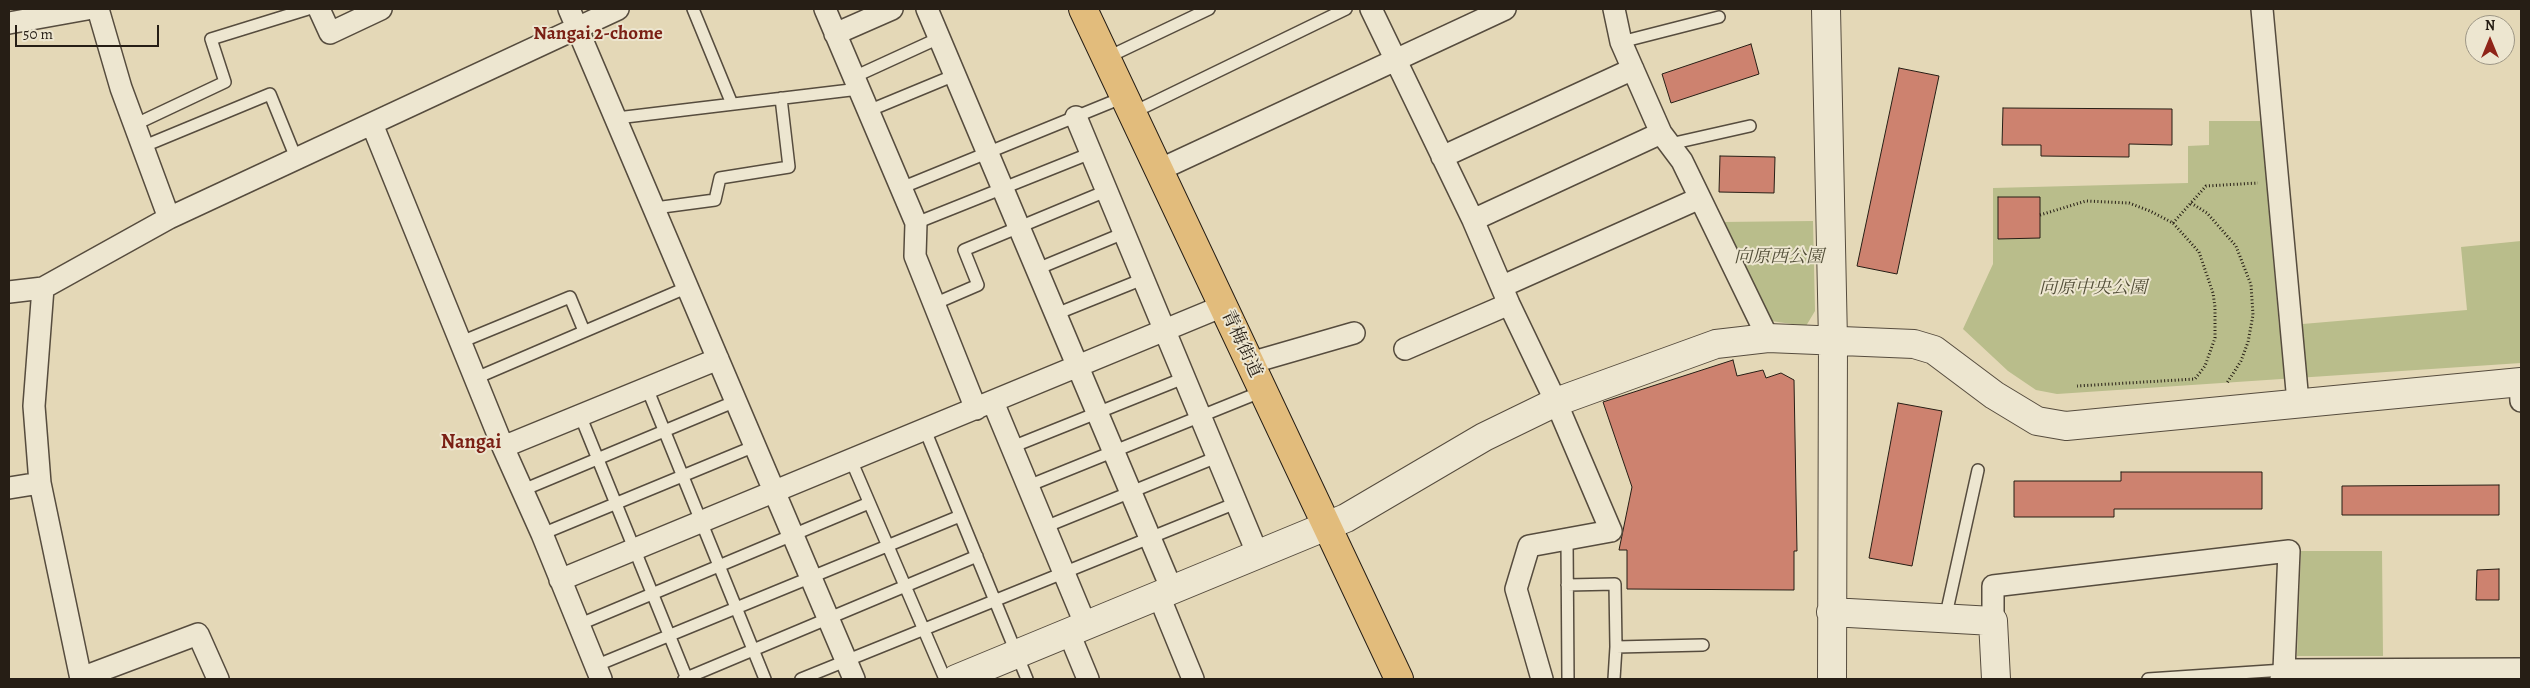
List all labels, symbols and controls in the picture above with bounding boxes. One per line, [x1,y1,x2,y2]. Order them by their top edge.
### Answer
scale bar [18,15,161,47]
north arrow [2465,15,2515,65]
text: N [2485,16,2495,35]
district label: Nangai 2-chome [533,23,663,45]
text: 50 m [23,24,53,44]
park label: 向原西公園 [1734,247,1824,269]
park label: 向原中央公園 [2039,278,2147,300]
street label: 青梅街道 [1216,307,1266,381]
district label: Nangai [441,431,501,455]

